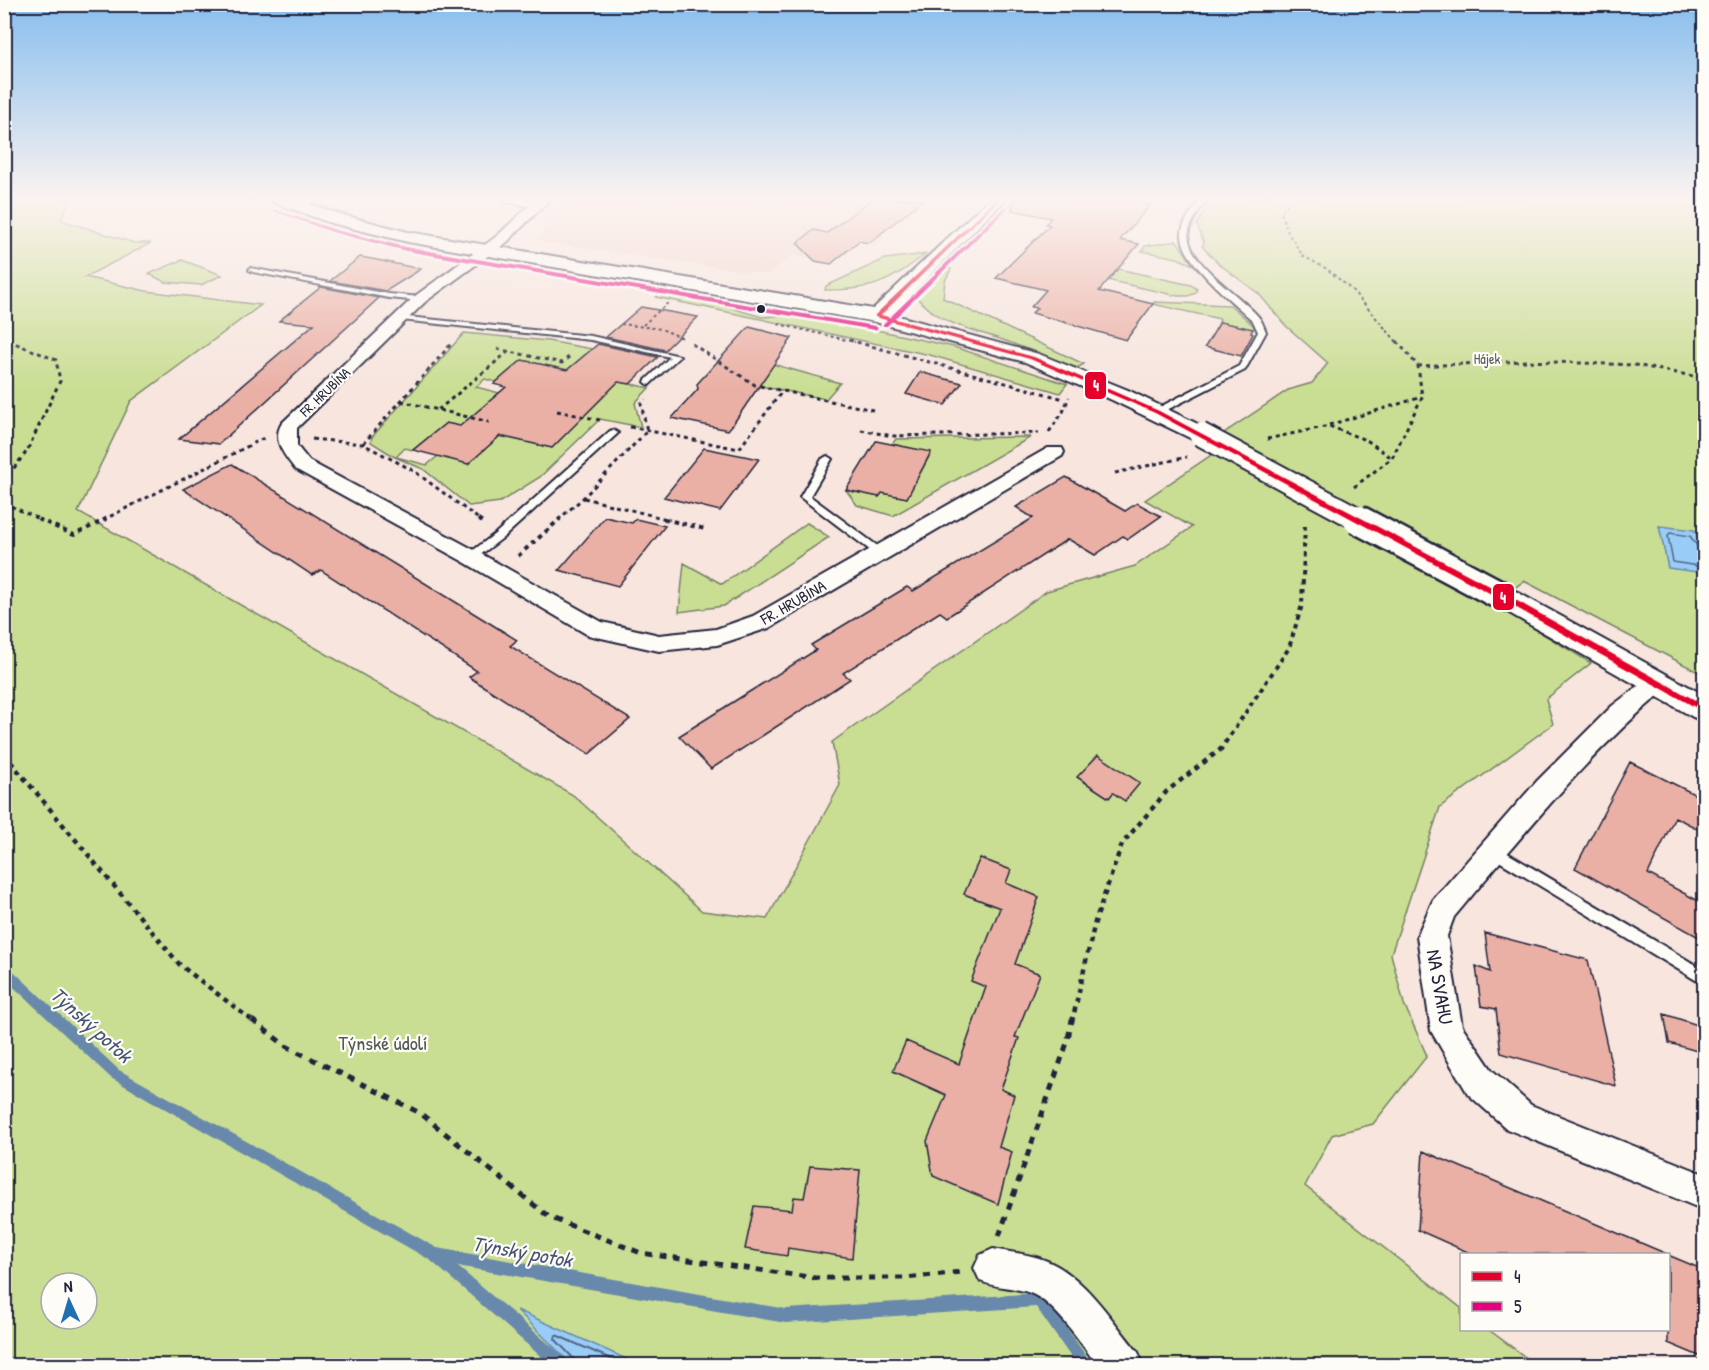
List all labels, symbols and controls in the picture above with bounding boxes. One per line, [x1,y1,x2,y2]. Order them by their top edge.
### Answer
unlabelled marker [755,303,767,315]
park label: Hájek [1474,349,1501,369]
street label: FR. HRUBÍNA [295,363,354,421]
line badge: 4 [1084,371,1107,400]
text: 4 [1093,374,1099,396]
street label: FR. HRUBÍNA [755,574,830,630]
line badge: 4 [1492,583,1515,611]
text: 4 [1500,586,1506,608]
street label: NA SVAHU [1421,947,1460,1026]
water label: Týnský potok [44,980,140,1071]
park label: Týnské údolí [338,1029,428,1056]
water label: Týnský potok [470,1228,576,1275]
legend [1460,1253,1670,1331]
text: 4 [1514,1264,1521,1289]
north arrow [39,1271,99,1331]
text: N [63,1275,73,1297]
text: 5 [1514,1294,1522,1319]

